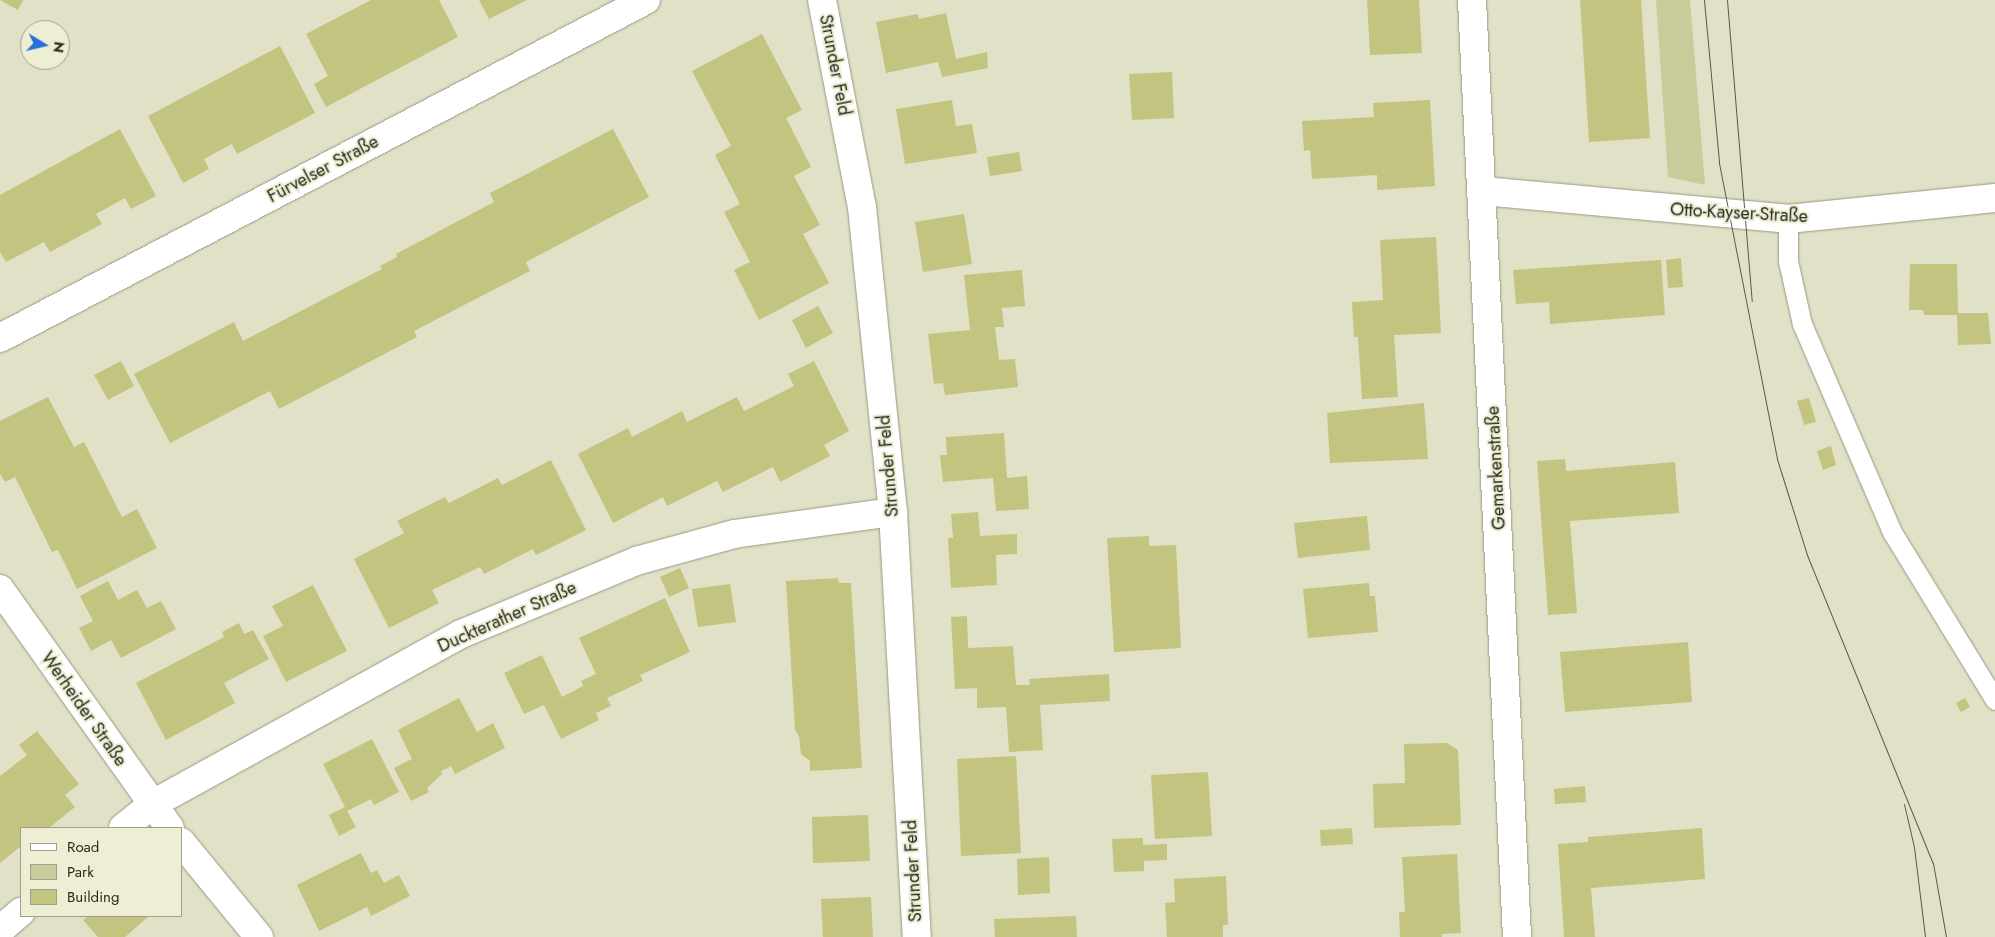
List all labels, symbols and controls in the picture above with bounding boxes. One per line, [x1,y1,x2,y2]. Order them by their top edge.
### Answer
street label: Strunder Feld [815,13,855,117]
north arrow [20,20,70,70]
text: N [48,40,70,54]
street label: Fürvelser Straße [264,131,382,207]
street label: Otto-Kayser-Straße [1669,199,1809,227]
street label: Gemarkenstraße [1482,405,1510,531]
street label: Strunder Feld [873,414,903,518]
street label: Duckterather Straße [434,577,580,657]
street label: Werheider Straße [36,648,132,770]
street label: Strunder Feld [900,819,926,923]
legend [20,827,182,917]
text: Road [67,836,99,858]
text: Park [67,861,94,883]
text: Building [67,886,119,908]

